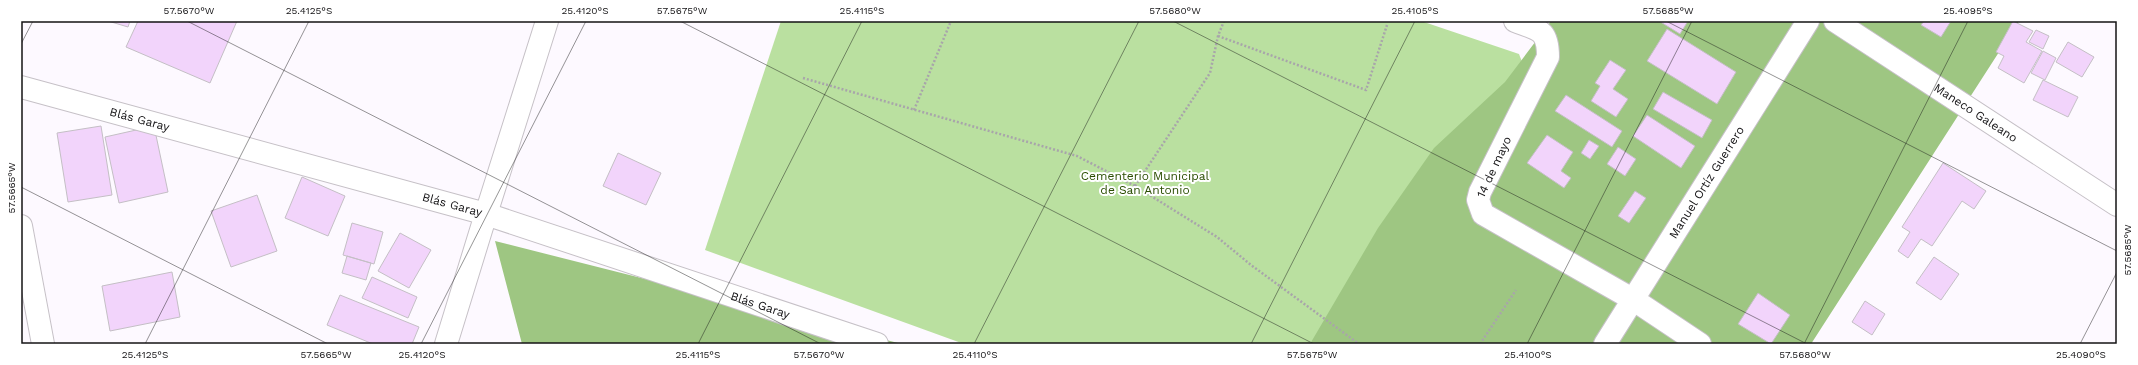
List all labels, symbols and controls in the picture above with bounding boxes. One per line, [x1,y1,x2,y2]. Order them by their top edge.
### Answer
text: 57.5670°W [164,5,215,16]
text: 25.4125°S [286,5,332,16]
text: 25.4120°S [561,5,609,16]
text: 57.5675°W [657,5,708,16]
text: 25.4115°S [840,5,884,16]
text: 57.5680°W [1149,5,1201,16]
text: 25.4105°S [1391,5,1439,16]
text: 57.5685°W [1642,5,1694,16]
text: 25.4095°S [1943,5,1993,16]
street label: Maneco Galeano [1931,80,2020,145]
street label: Blás Garay [108,105,172,134]
street label: Manuel Ortíz Guerrero [1666,124,1747,241]
street label: 14 de mayo [1474,134,1514,200]
text: 57.5665°W [6,162,17,214]
park label: Cementerio Municipal de San Antonio [1081,169,1209,197]
street label: Blás Garay [421,190,485,220]
text: 57.5685°W [2122,224,2133,276]
street label: Blás Garay [729,289,792,322]
text: 25.4125°S [122,349,168,360]
text: 57.5665°W [300,349,352,360]
text: 25.4120°S [398,349,446,360]
text: 25.4115°S [676,349,720,360]
text: 57.5670°W [794,349,845,360]
text: 25.4110°S [952,349,998,360]
text: 57.5675°W [1287,349,1338,360]
text: 25.4100°S [1504,349,1552,360]
text: 57.5680°W [1779,349,1831,360]
text: 25.4090°S [2056,349,2106,360]

